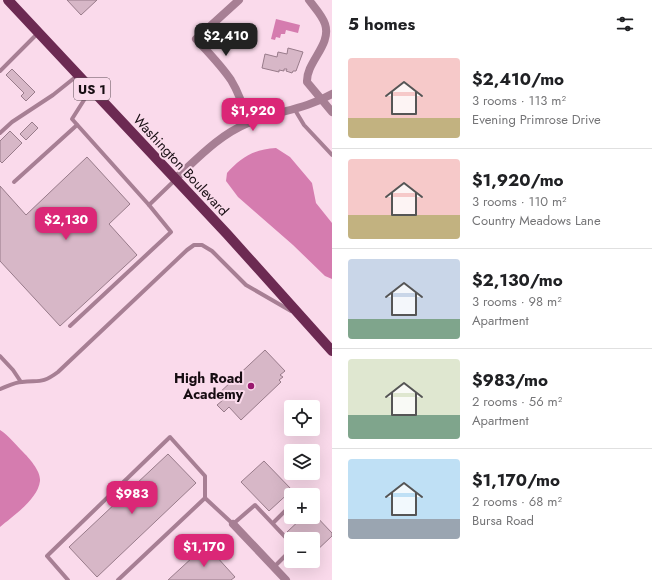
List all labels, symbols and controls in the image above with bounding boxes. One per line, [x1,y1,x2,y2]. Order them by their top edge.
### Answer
text: 5 homes [348,12,415,36]
icon: filters [614,13,636,35]
pin: $2,410 [193,23,259,57]
text: $2,410 [203,26,249,45]
text: $2,410/mo [472,67,564,91]
icon: home [380,74,428,122]
road number: US 1 [74,78,110,100]
text: 3 rooms · 113 m² [472,91,566,110]
pin: $1,920 [220,98,286,132]
text: $1,920 [231,101,275,120]
street label: Washington Boulevard [129,110,233,220]
text: Evening Primrose Drive [472,110,601,129]
text: $1,920/mo [472,168,564,192]
icon: home [380,175,428,223]
text: 3 rooms · 110 m² [472,192,567,211]
pin: $2,130 [33,207,99,241]
text: $2,130 [44,210,88,229]
text: Country Meadows Lane [472,211,601,230]
text: $2,130/mo [472,268,563,292]
icon: home [380,275,428,323]
text: 3 rooms · 98 m² [472,292,562,311]
text: Apartment [472,311,529,330]
place label: High Road Academy [174,368,244,404]
text: $983/mo [472,368,548,392]
icon: home [380,375,428,423]
marker: High Road Academy [246,381,256,391]
text: 2 rooms · 56 m² [472,392,562,411]
map controls [284,400,320,568]
button: locate [284,400,320,436]
text: Apartment [472,411,529,430]
button: layers [284,444,320,480]
text: $1,170/mo [472,468,560,492]
icon: home [380,475,428,523]
pin: $983 [108,481,156,515]
text: $983 [115,484,149,503]
button: + [284,488,320,524]
text: 2 rooms · 68 m² [472,492,562,511]
text: Bursa Road [472,511,534,530]
button: − [284,532,320,568]
pin: $1,170 [171,534,237,568]
text: $1,170 [183,537,225,556]

